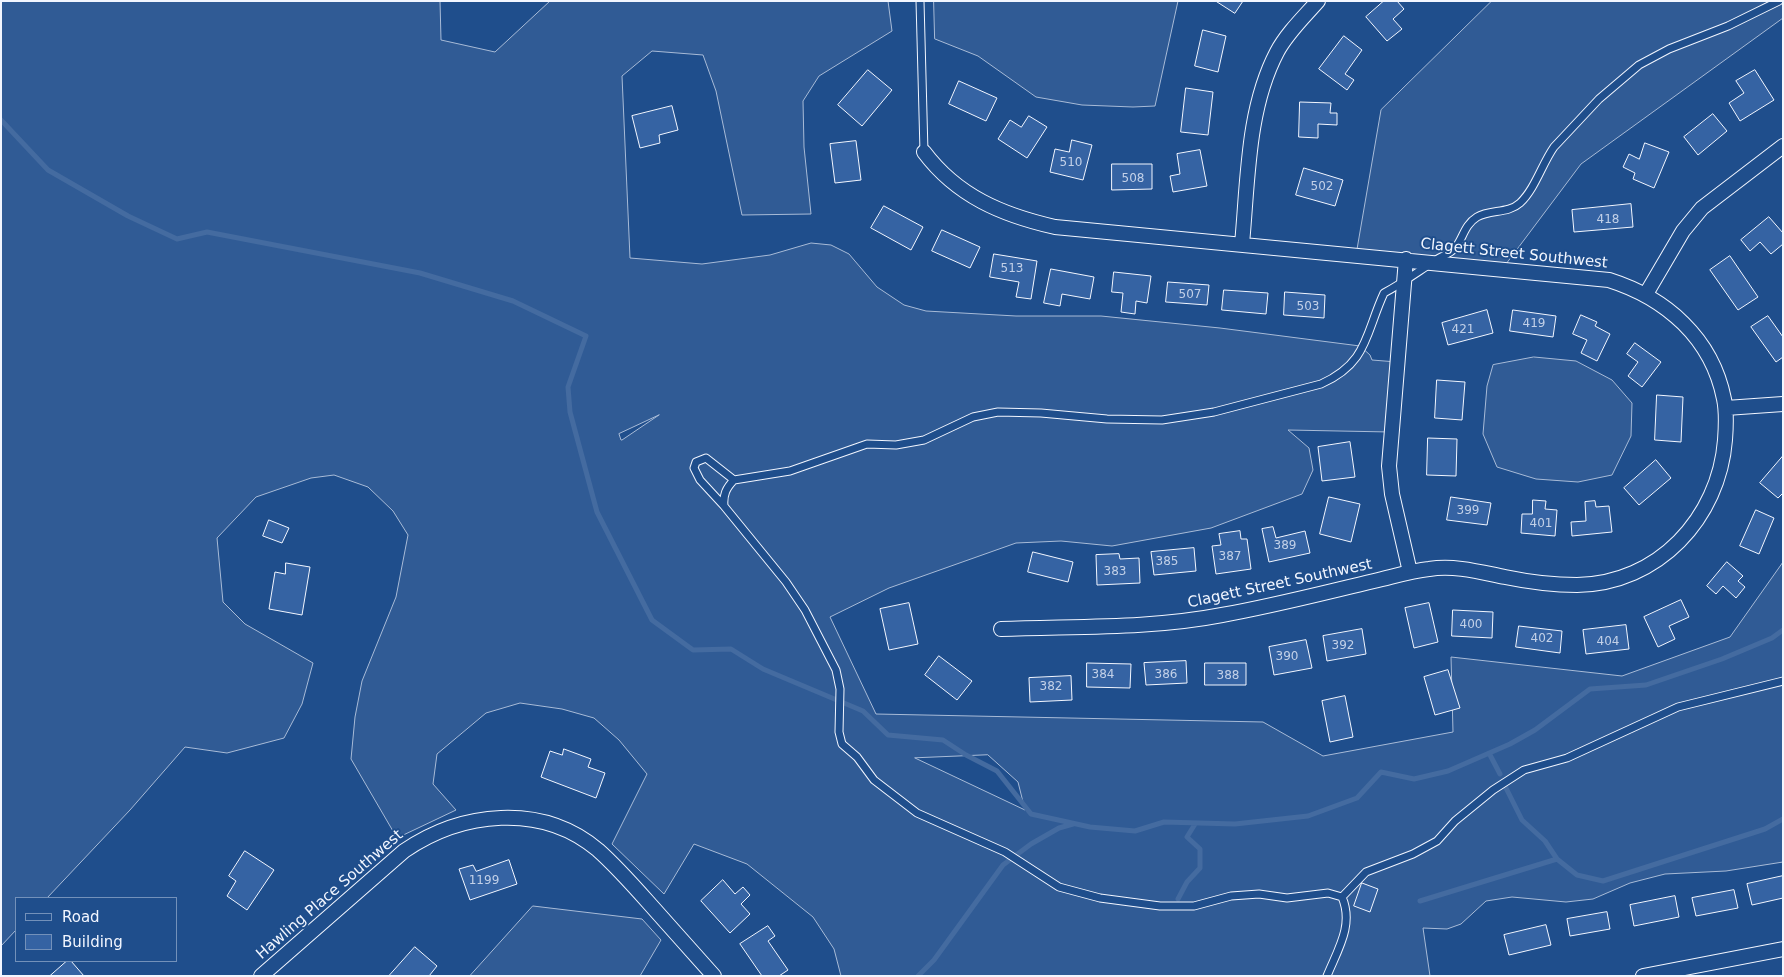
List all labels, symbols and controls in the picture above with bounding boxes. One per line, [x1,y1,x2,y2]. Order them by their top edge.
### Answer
house number: 510 [1060,156,1082,170]
house number: 508 [1122,172,1144,186]
house number: 502 [1311,180,1333,194]
house number: 418 [1597,213,1619,227]
street label: Clagett Street Southwest [1419,235,1609,273]
house number: 513 [1001,262,1023,276]
house number: 507 [1179,288,1201,302]
house number: 503 [1297,300,1319,314]
house number: 419 [1523,317,1545,331]
house number: 421 [1452,323,1474,337]
house number: 399 [1457,504,1479,518]
house number: 401 [1530,517,1552,531]
house number: 389 [1274,539,1296,553]
house number: 387 [1219,550,1241,564]
house number: 385 [1156,555,1178,569]
street label: Clagett Street Southwest [1186,556,1374,612]
house number: 383 [1104,565,1126,579]
house number: 400 [1460,618,1482,632]
house number: 402 [1531,632,1553,646]
house number: 404 [1597,635,1619,649]
house number: 392 [1332,639,1354,653]
house number: 390 [1276,650,1298,664]
house number: 384 [1092,668,1114,682]
house number: 386 [1155,668,1177,682]
house number: 388 [1217,669,1239,683]
house number: 382 [1040,680,1062,694]
street label: Hawling Place Southwest [253,826,407,964]
house number: 1199 [469,874,499,888]
legend [15,897,178,962]
text: Road [62,908,100,926]
text: Building [62,933,123,951]

